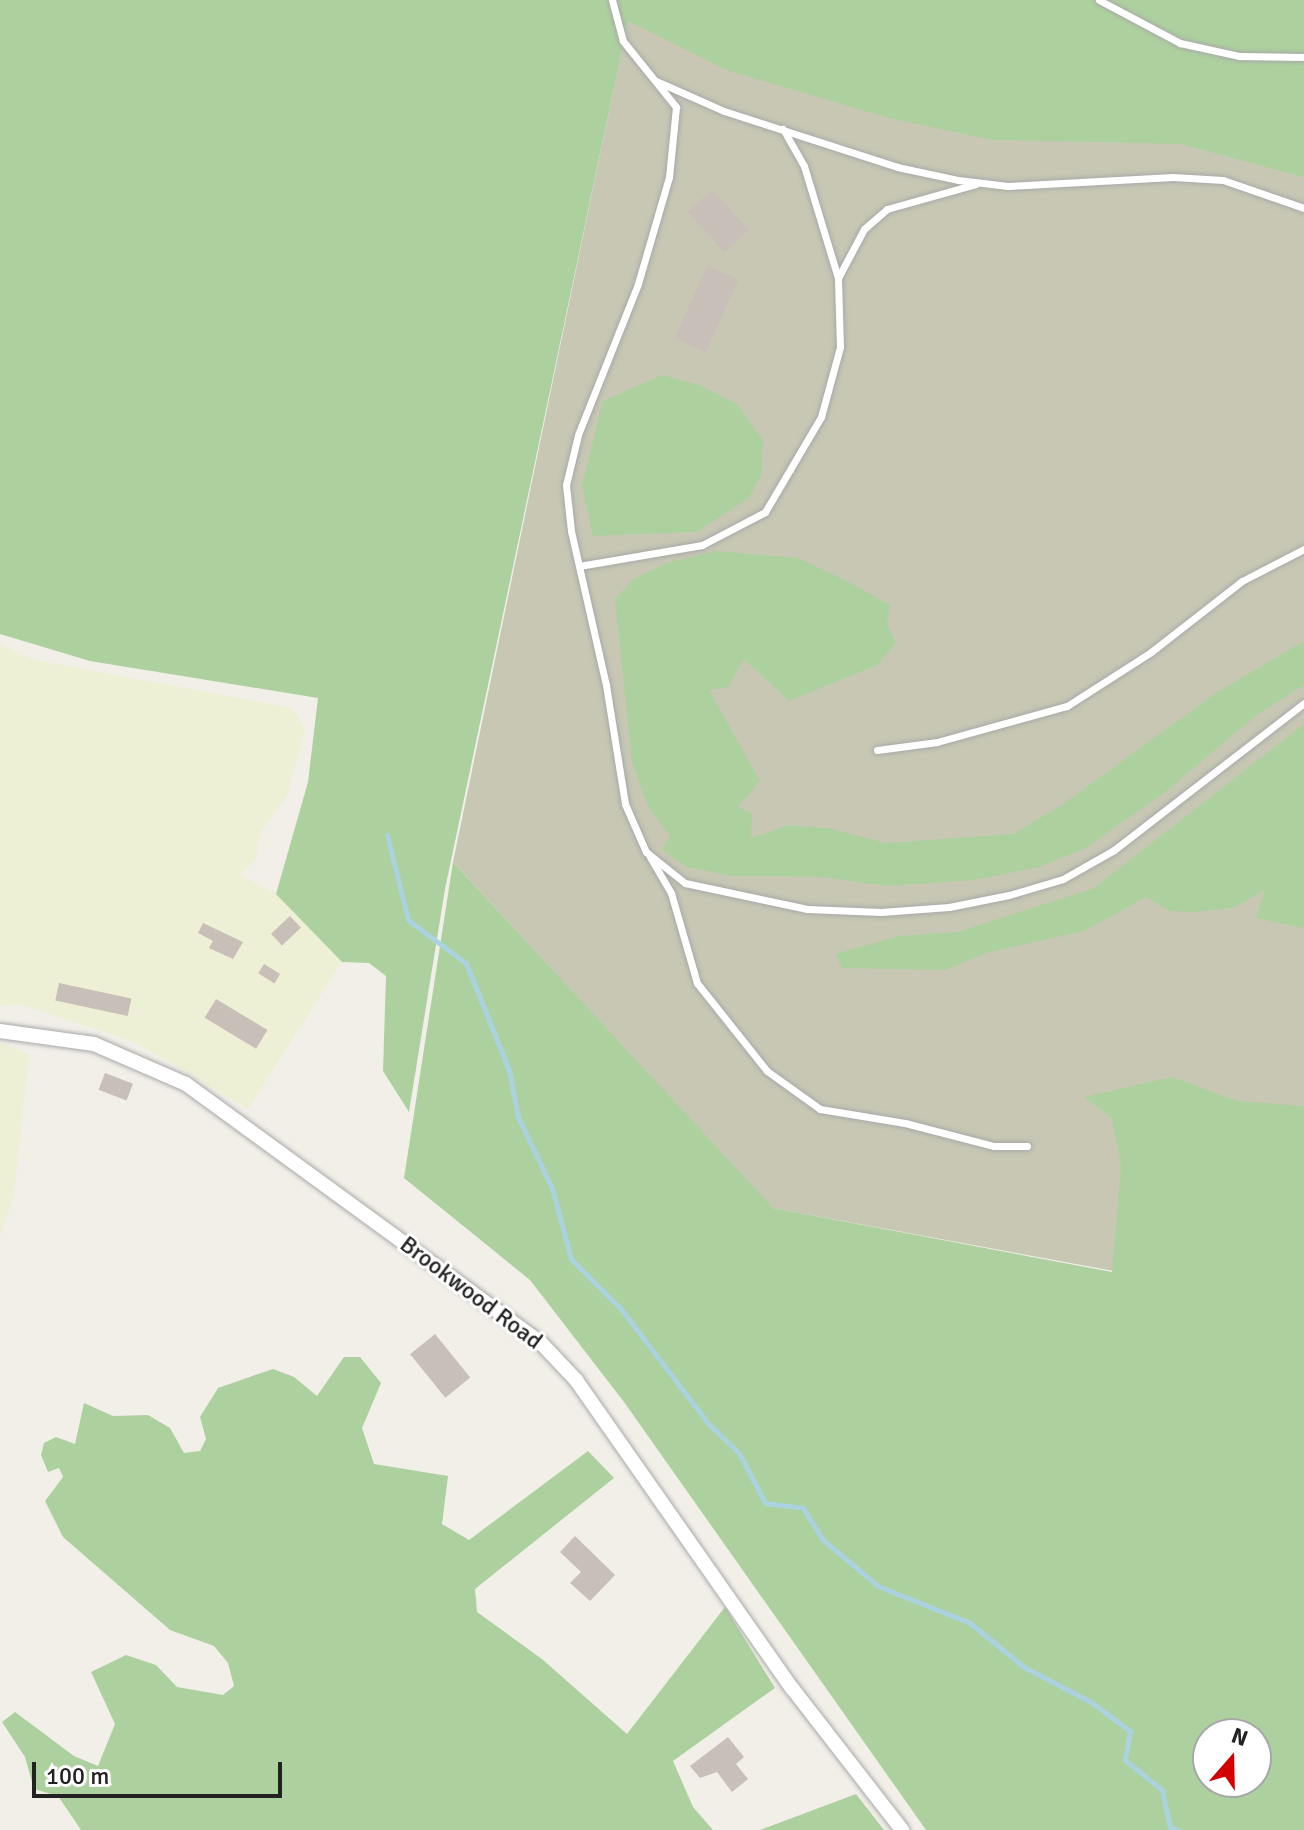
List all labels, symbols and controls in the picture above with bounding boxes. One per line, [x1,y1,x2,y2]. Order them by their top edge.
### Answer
street label: Brookwood Road [394,1230,548,1356]
north arrow [1192,1718,1272,1798]
text: N [1228,1722,1252,1752]
scale bar [36,1746,286,1796]
text: 100 m [46,1761,109,1791]

